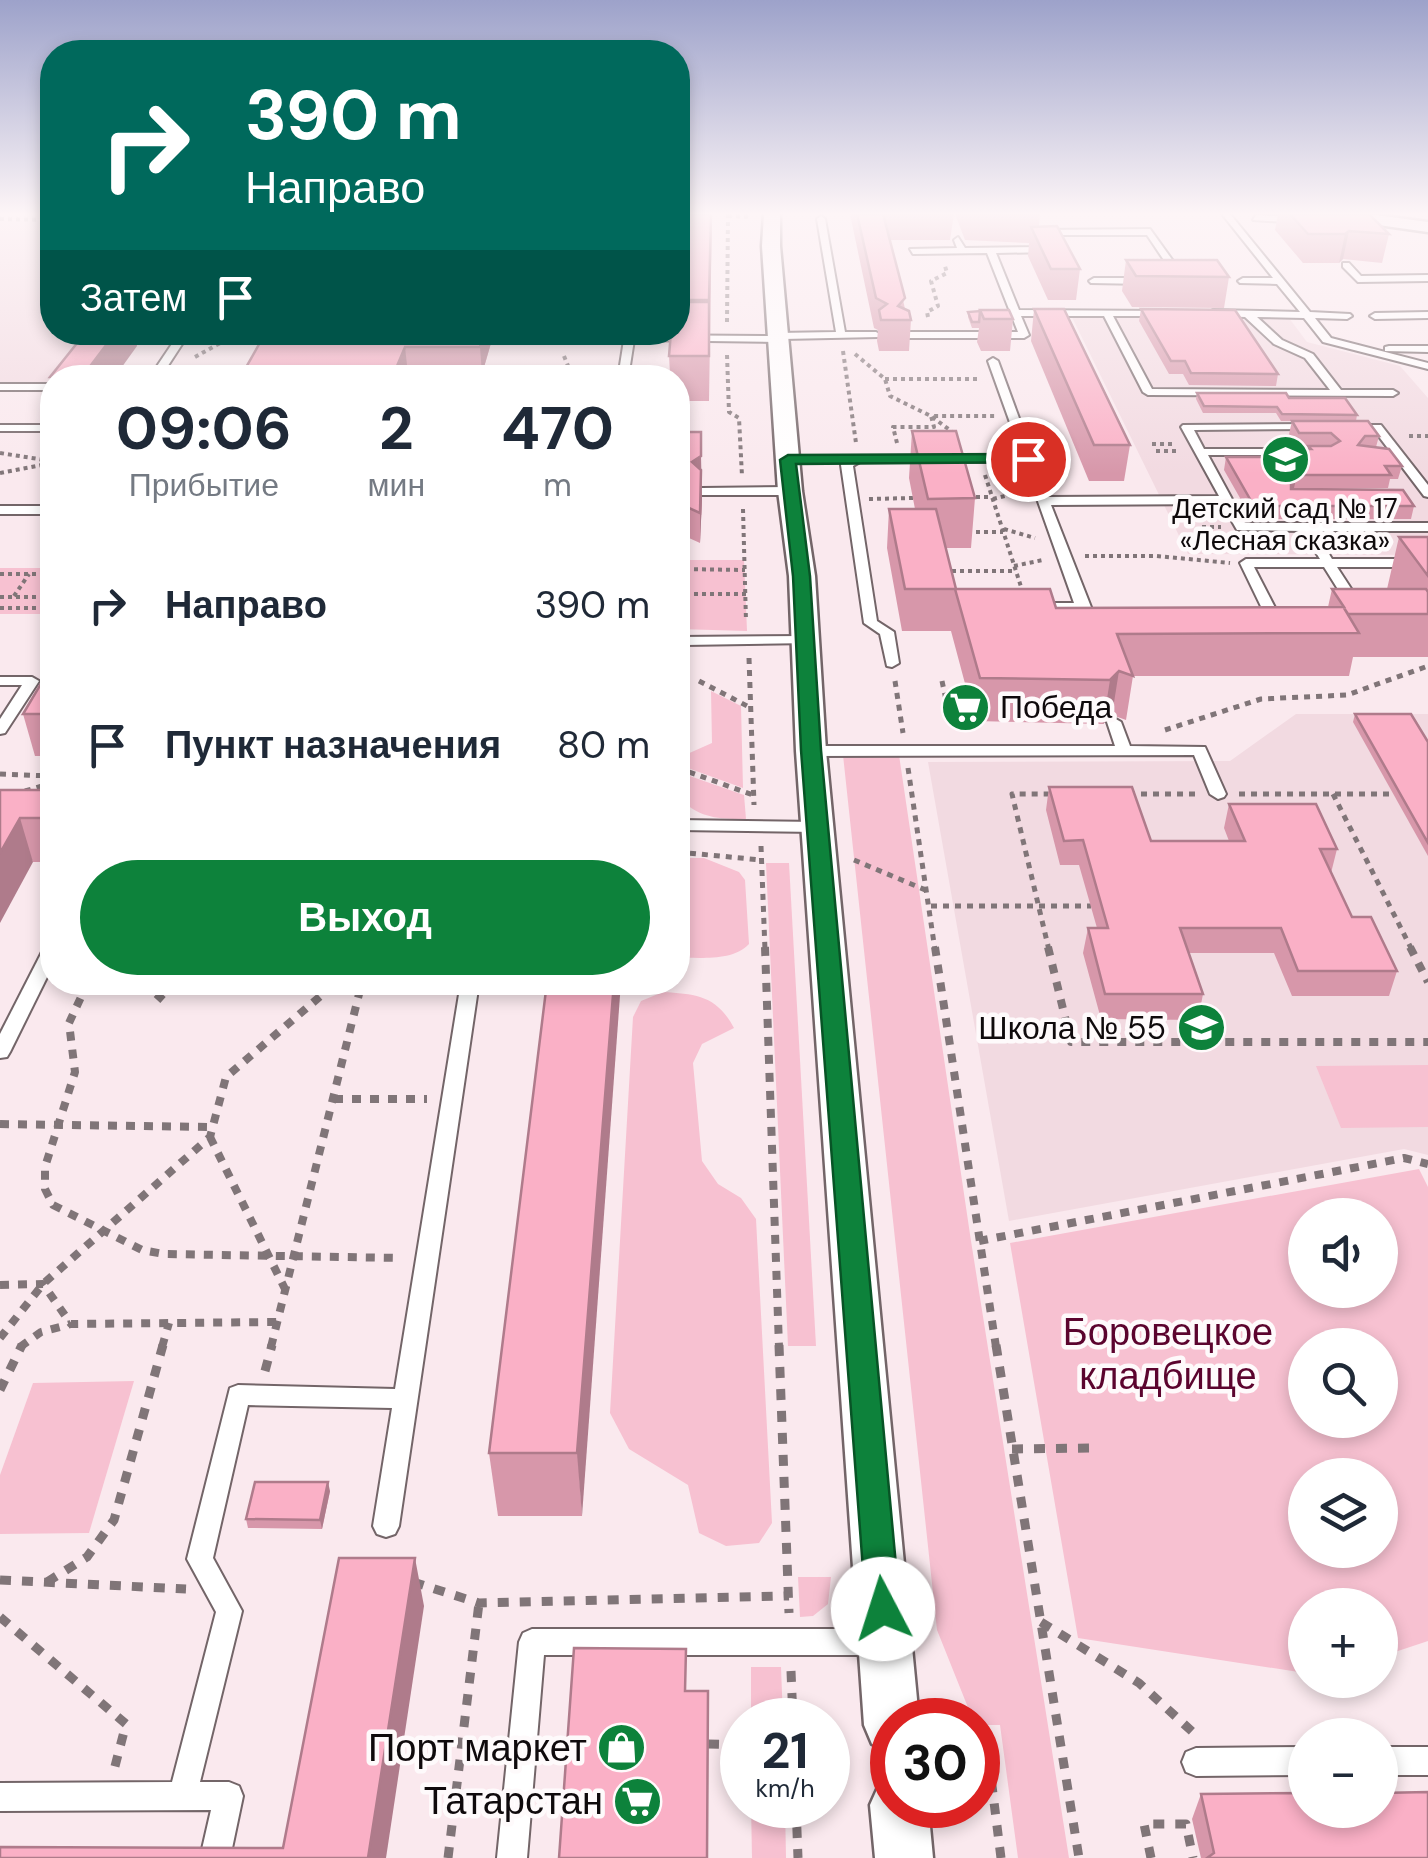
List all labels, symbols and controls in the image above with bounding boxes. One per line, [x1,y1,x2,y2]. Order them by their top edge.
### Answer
text: 390 m [245,70,462,161]
icon: right [80,80,210,210]
text: Направо [245,158,425,217]
icon: arrive [208,270,263,325]
text: Затем [80,273,188,323]
text: 09:06 [116,389,292,468]
text: 2 [379,389,414,468]
text: 470 [501,389,614,468]
pin [986,417,1071,502]
icon: arrive [1001,432,1056,487]
school or university icon: Детский сад № 17 «Лесная сказка» [1259,434,1311,486]
text: Прибытие [129,464,279,506]
text: мин [368,464,425,506]
text: m [543,464,572,506]
place label: Детский сад № 17 «Лесная сказка» [1172,490,1398,559]
icon: right [80,578,135,633]
text: Направо [165,580,327,630]
text: 390 m [535,580,650,630]
supermarket icon: Победа [939,681,991,733]
place label: Победа [1000,686,1113,728]
icon: arrive [80,718,135,773]
text: Пункт назначения [165,720,501,770]
text: 80 m [557,720,650,770]
button: Выход [80,860,650,975]
school or university icon: Школа № 55 [1175,1002,1227,1054]
place label: Школа № 55 [978,1007,1166,1049]
map controls [1288,1198,1398,1828]
button: sound [1288,1198,1398,1308]
park label: Боровецкое кладбище [1063,1307,1273,1401]
button: search [1288,1328,1398,1438]
button: layers [1288,1458,1398,1568]
position arrow [831,1557,935,1661]
button: + [1288,1588,1398,1698]
speed limit sign: 30 [870,1698,1000,1828]
text: 21 [761,1718,809,1784]
button: − [1288,1718,1398,1828]
shop icon: Порт маркет [596,1722,648,1774]
place label: Порт маркет [368,1723,587,1773]
text: km/h [755,1772,815,1805]
supermarket icon: Татарстан [612,1775,664,1827]
place label: Татарстан [424,1776,603,1826]

